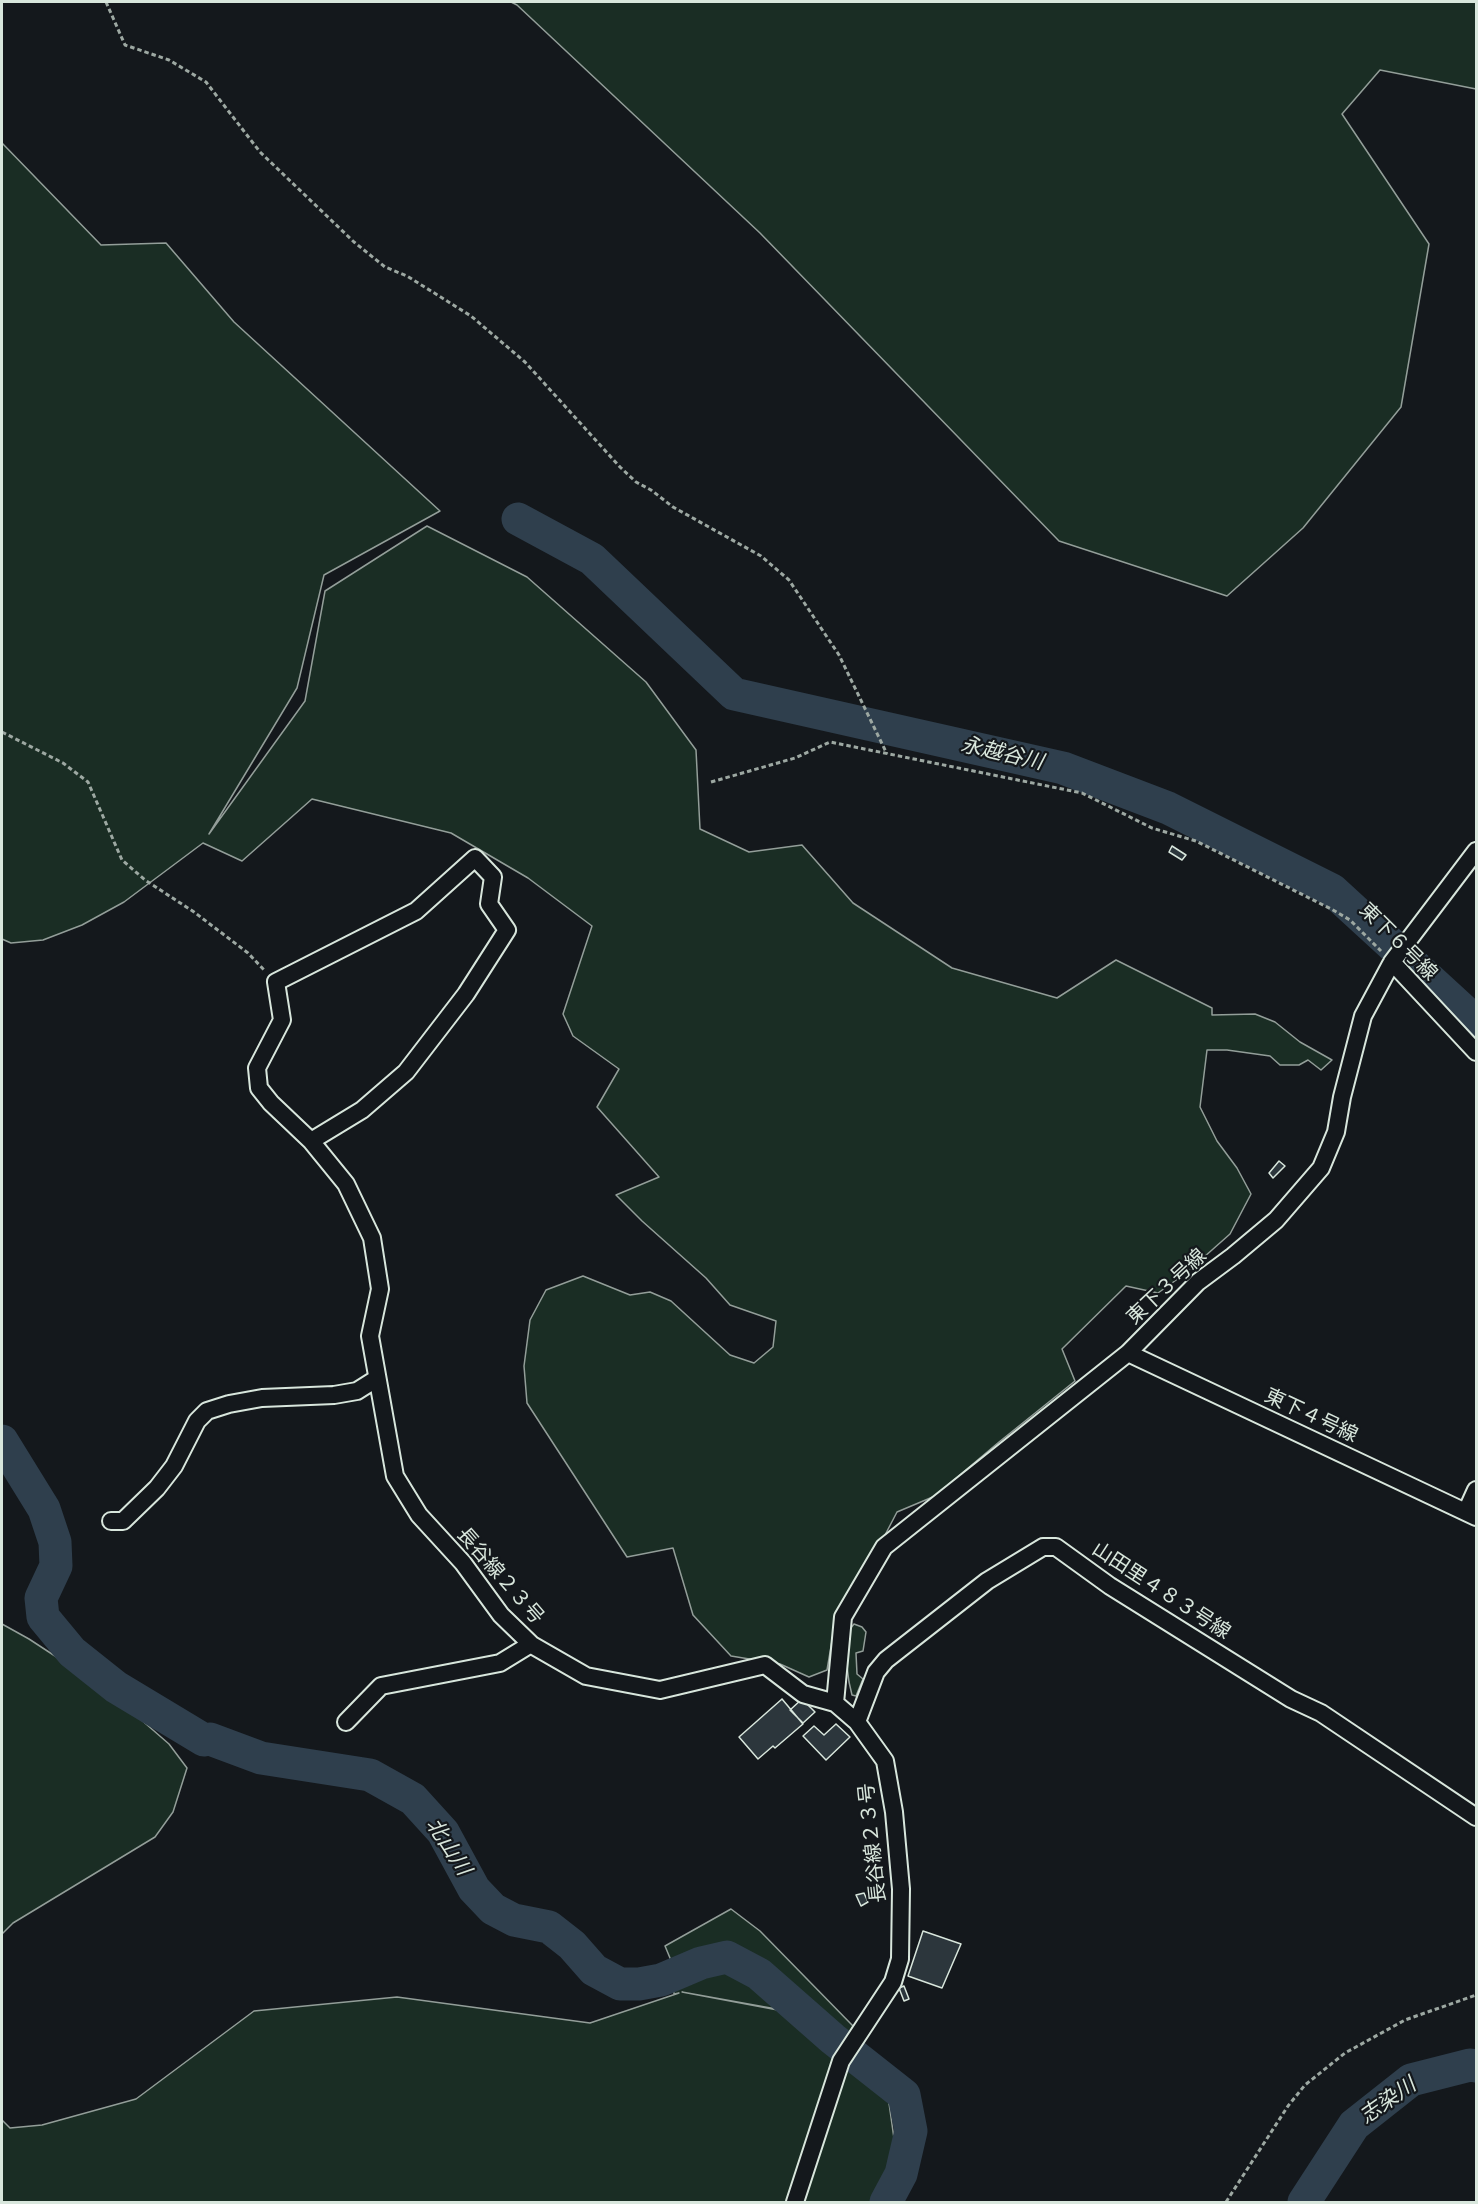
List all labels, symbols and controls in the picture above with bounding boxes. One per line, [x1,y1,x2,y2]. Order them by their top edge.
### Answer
water label: 永越谷川 [958,732,1046,776]
street label: 東下６号線 [1354,898,1442,986]
street label: 東下３号線 [1122,1244,1212,1330]
street label: 東下４号線 [1261,1384,1361,1448]
street label: 長谷線２３号 [452,1523,548,1629]
street label: 山田里４８３号線 [1087,1537,1235,1645]
street label: 長谷線２３号 [855,1782,891,1904]
water label: 北山川 [420,1814,476,1880]
water label: 志染川 [1355,2073,1421,2129]

